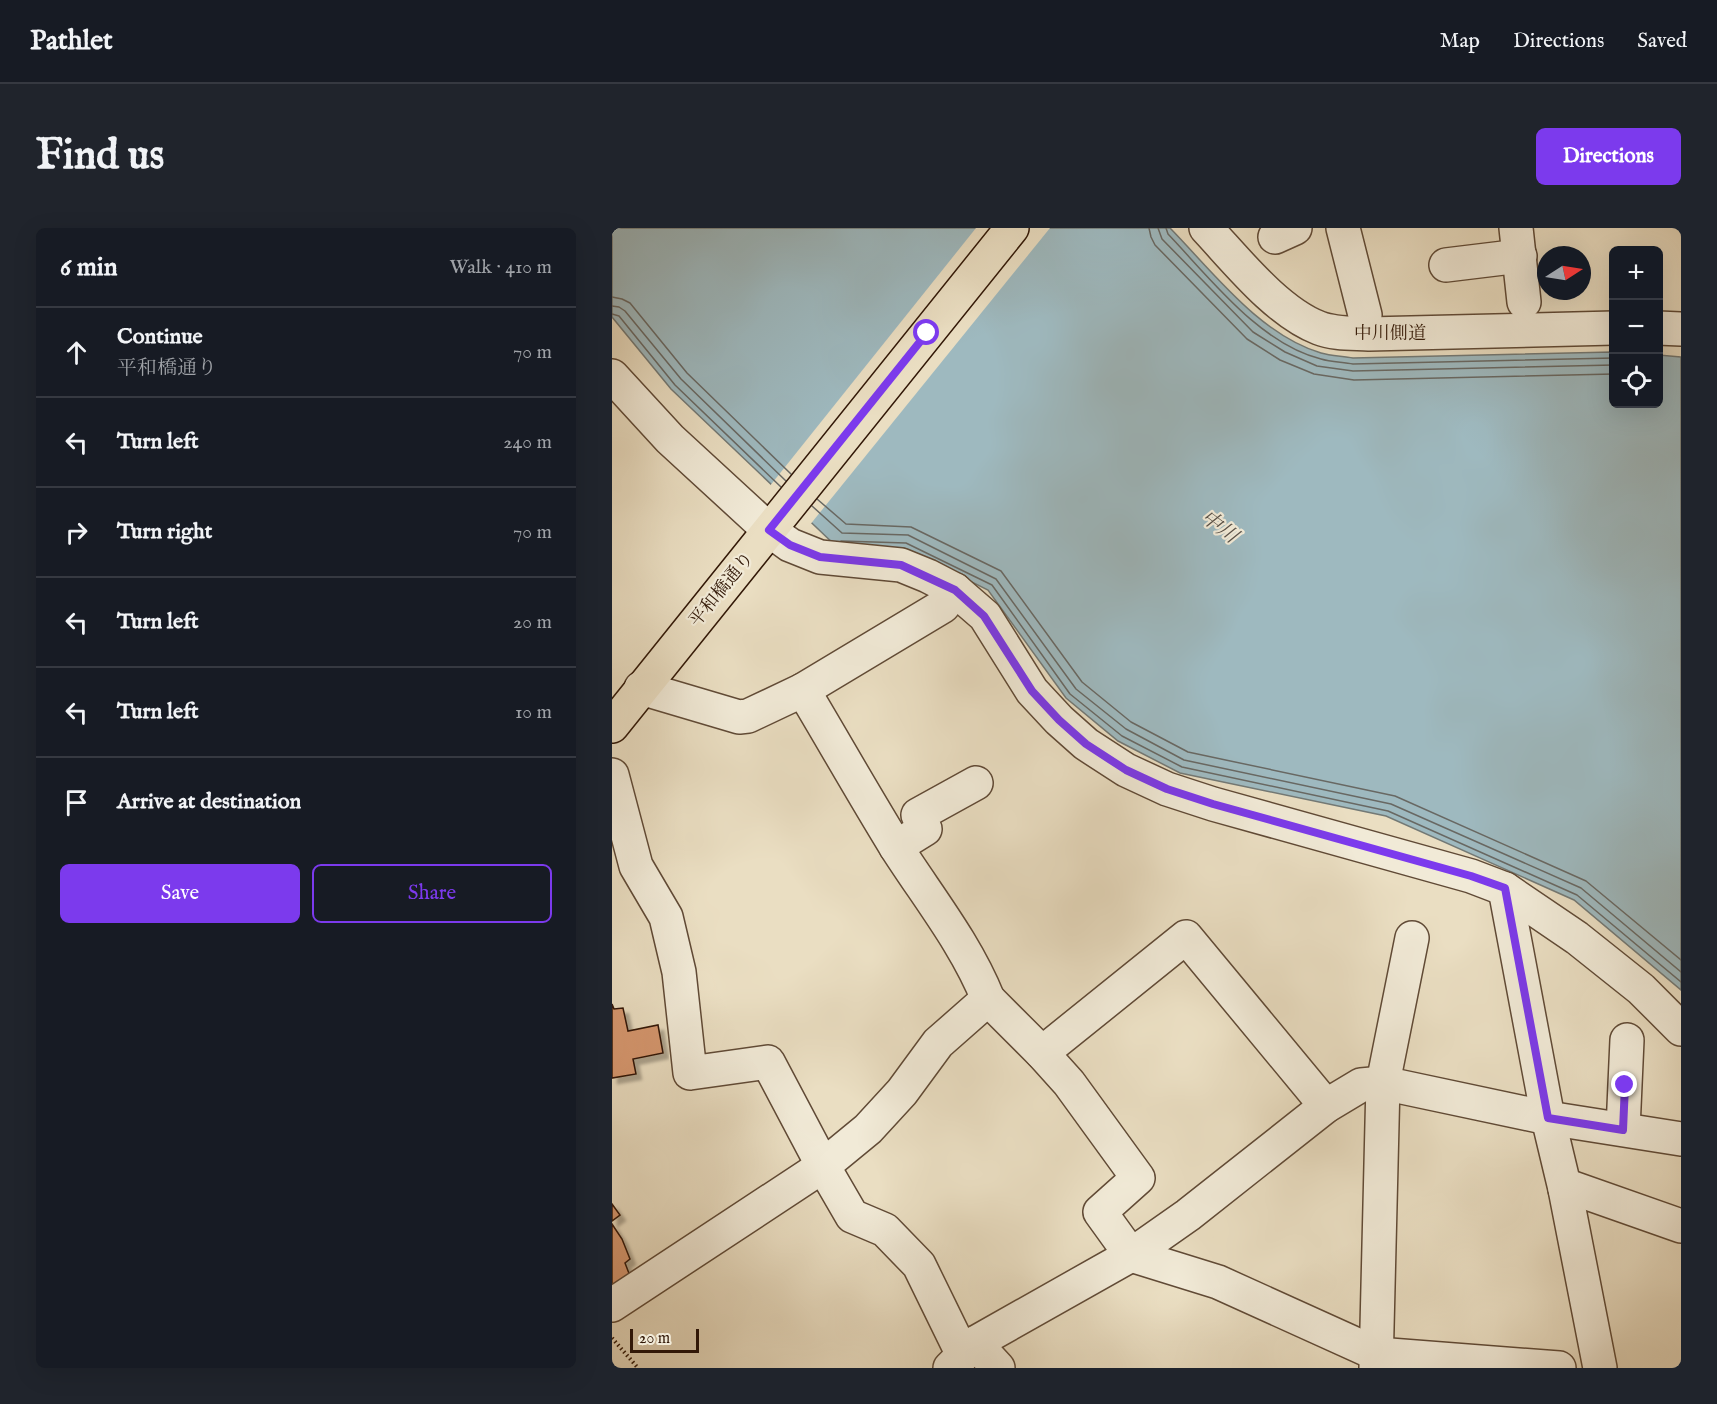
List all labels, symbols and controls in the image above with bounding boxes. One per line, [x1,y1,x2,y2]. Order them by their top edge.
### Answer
text: Pathlet [30,24,113,59]
text: Map [1440,28,1480,55]
text: Directions [1513,28,1604,55]
text: Saved [1637,28,1687,55]
button: Directions [1536,128,1681,185]
text: Find us [36,130,164,183]
north arrow [1537,246,1591,300]
map controls [1609,246,1663,408]
button: + [1609,246,1663,300]
text: 6 min [60,251,118,284]
text: Walk · 410 m [449,255,552,280]
button: − [1609,300,1663,354]
route start [913,319,939,345]
text: Continue [117,323,203,351]
street label: 中川側道 [1354,323,1426,346]
icon: ahead [60,336,93,369]
text: 70 m [513,340,552,365]
button: locate [1609,354,1663,408]
text: 平和橋通り [117,356,217,381]
icon: left [60,426,93,459]
text: Turn left [117,428,199,456]
text: 240 m [503,430,552,455]
water label: 中川 [1196,505,1244,550]
icon: right [60,516,93,549]
text: Turn right [117,518,212,546]
text: 70 m [513,520,552,545]
street label: 平和橋通り [685,548,759,632]
icon: left [60,606,93,639]
text: Turn left [117,608,199,636]
text: 20 m [513,610,552,635]
icon: left [60,696,93,729]
text: Turn left [117,698,199,726]
text: 10 m [515,700,552,725]
icon: arrive [60,786,93,819]
text: Arrive at destination [117,788,301,816]
button: Save [60,864,300,923]
button: Share [312,864,552,923]
route end [1611,1071,1637,1097]
scale bar [630,1326,699,1354]
text: 20 m [639,1329,670,1349]

